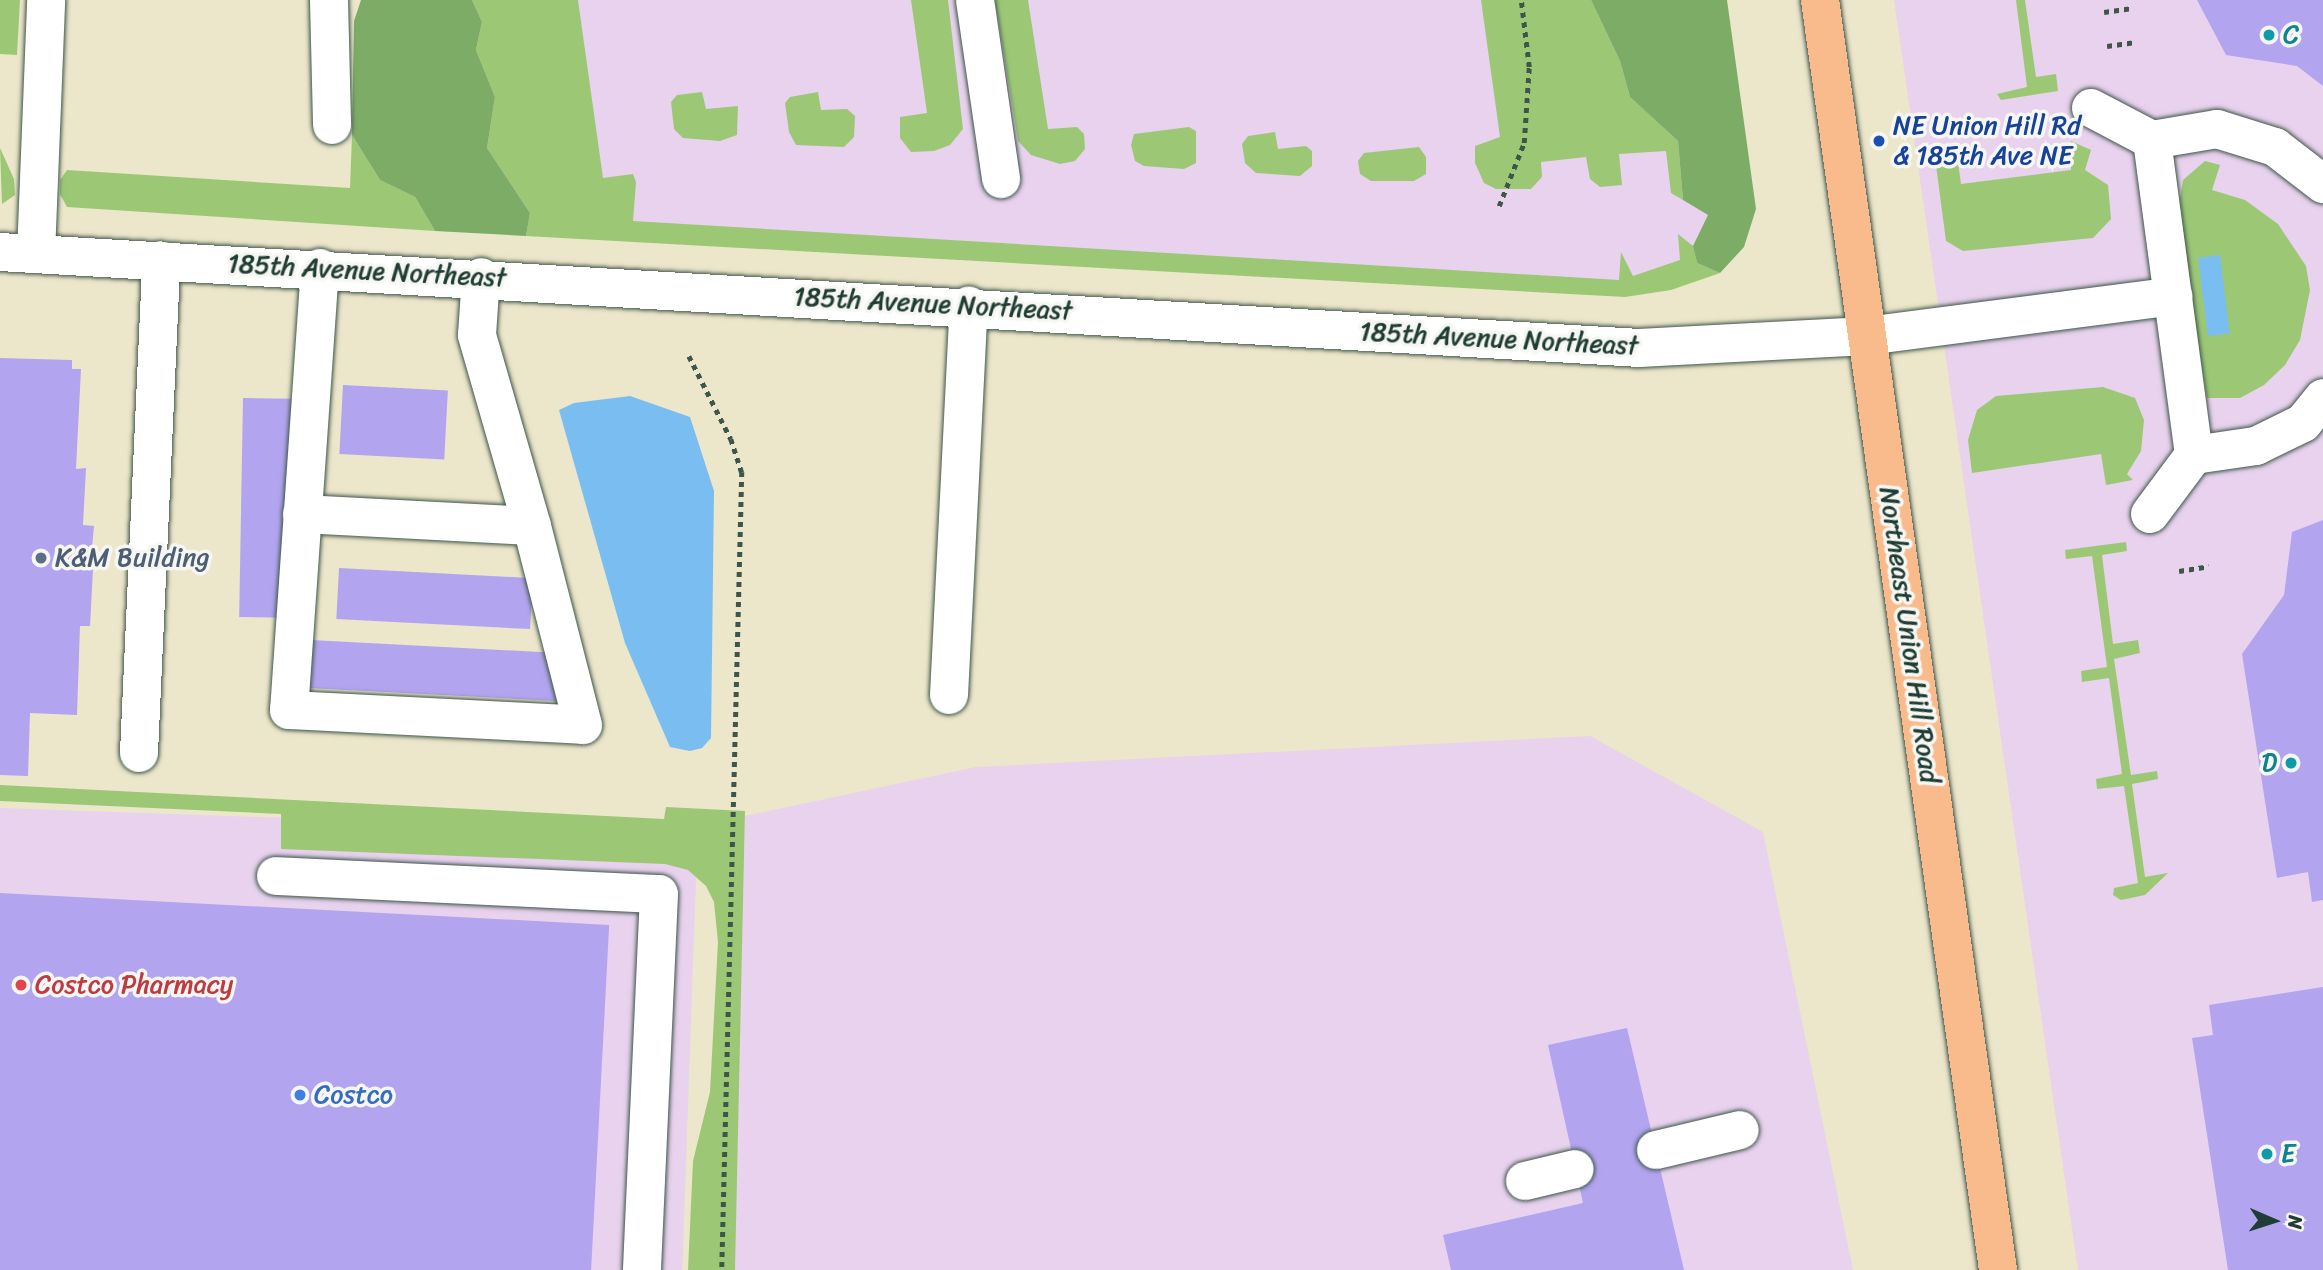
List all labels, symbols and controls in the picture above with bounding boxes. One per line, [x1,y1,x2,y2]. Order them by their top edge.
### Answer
place label: C [2283,19,2299,51]
marker: C [2261,27,2277,43]
place label: NE Union Hill Rd & 185th Ave NE [1893,110,2081,172]
marker: NE Union Hill Rd & 185th Ave NE [1871,133,1887,149]
street label: 185th Avenue Northeast [226,248,508,294]
street label: 185th Avenue Northeast [792,281,1074,327]
street label: 185th Avenue Northeast [1358,316,1640,362]
street label: Northeast Union Hill Road [1873,485,1945,785]
place label: K&M Building [55,542,209,574]
marker: K&M Building [33,550,49,566]
place label: D [2261,747,2277,779]
marker: D [2283,755,2299,771]
place label: Costco Pharmacy [35,969,233,1001]
marker: Costco Pharmacy [13,977,29,993]
place label: Costco [314,1079,393,1111]
marker: Costco [292,1087,308,1103]
place label: E [2281,1138,2295,1170]
marker: E [2259,1146,2275,1162]
north arrow [2239,1186,2309,1256]
text: N [2279,1215,2312,1230]

